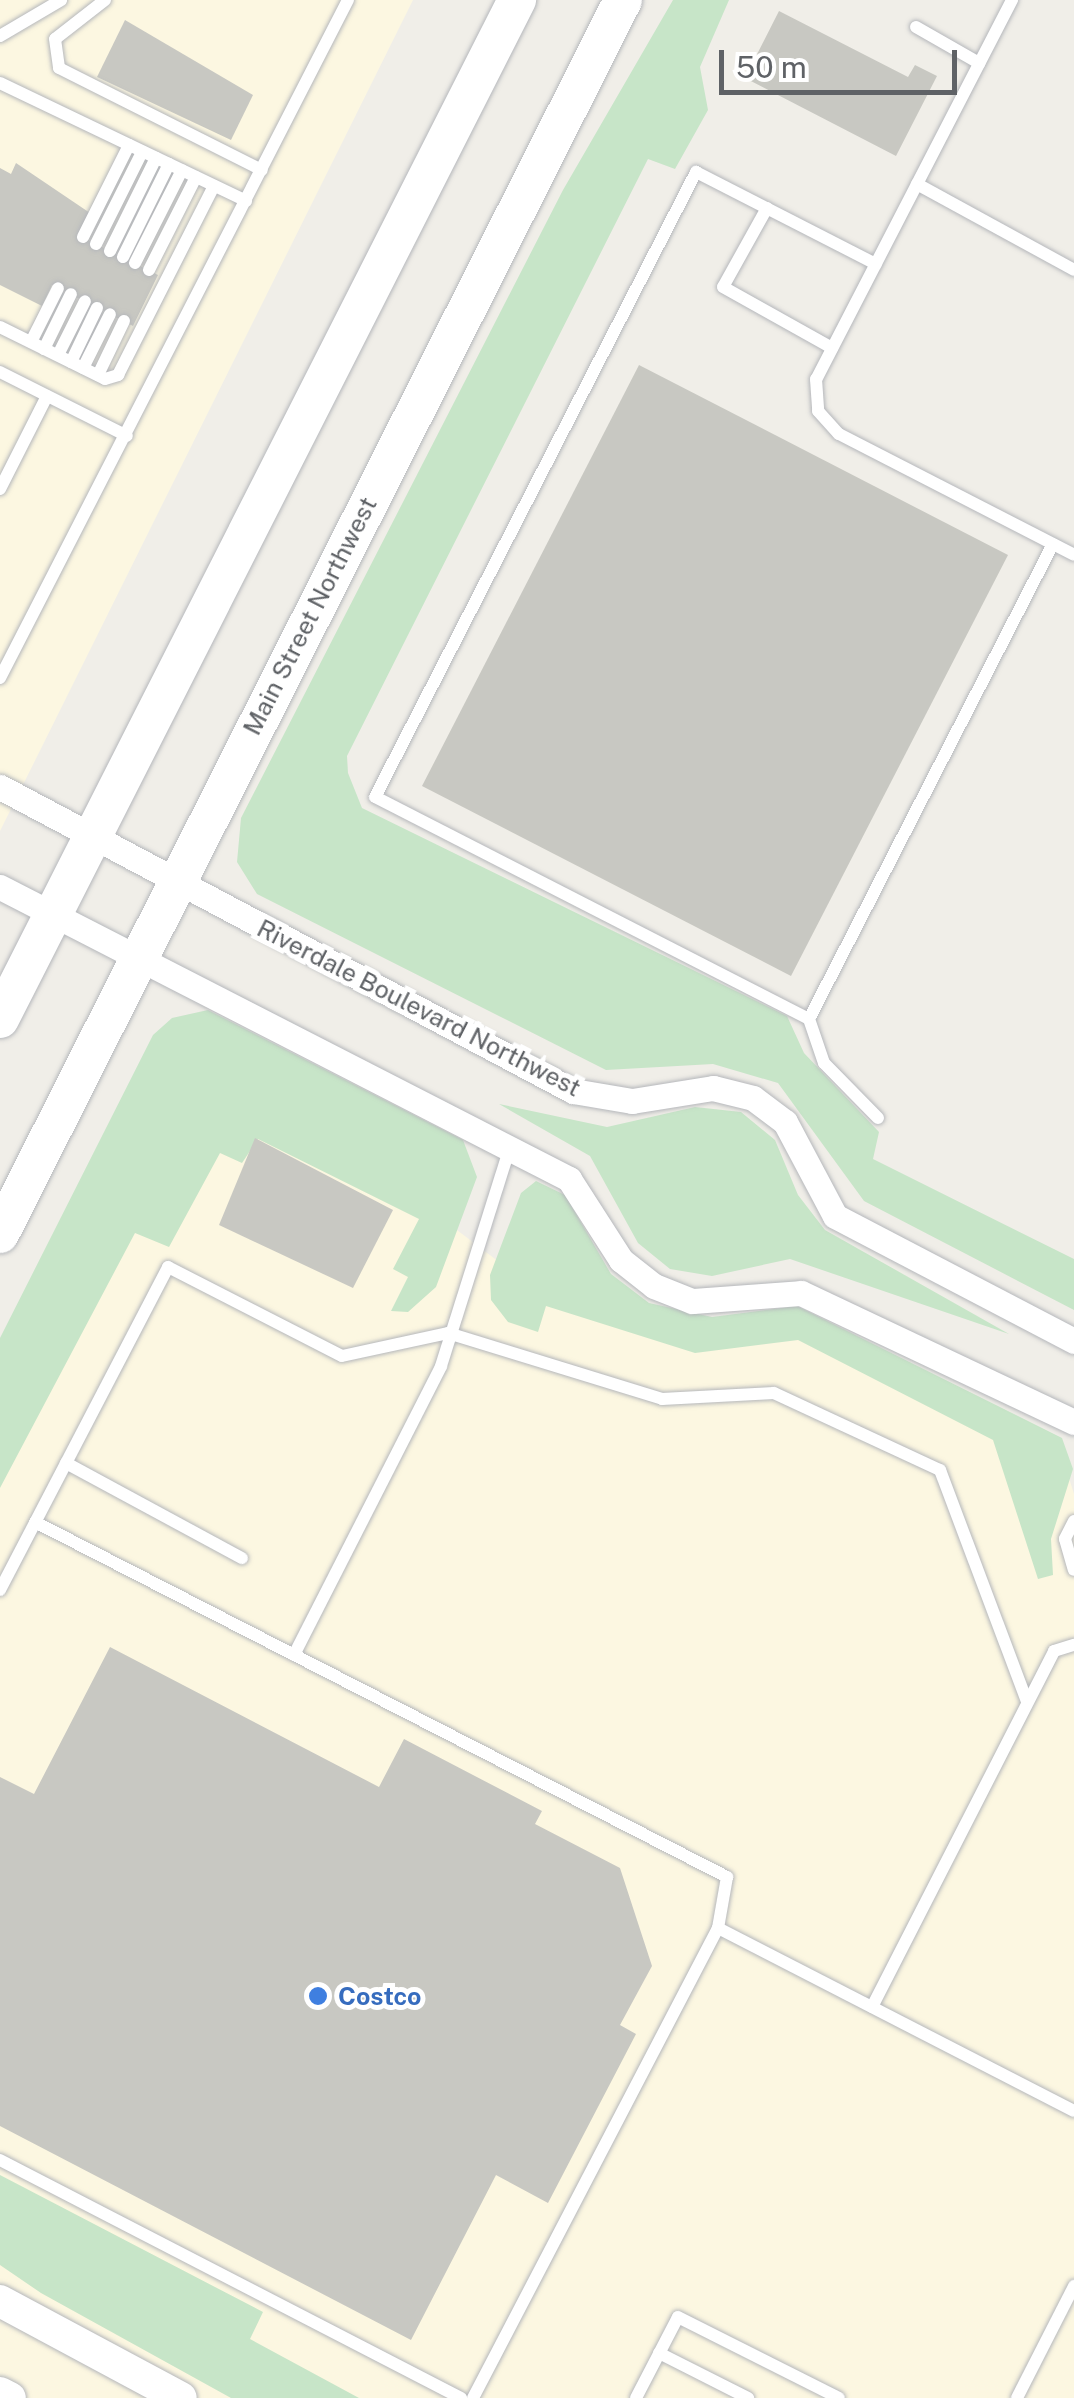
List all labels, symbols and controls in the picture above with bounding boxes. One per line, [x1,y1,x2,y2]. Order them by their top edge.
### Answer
scale bar [724,30,962,92]
text: 50 m [736,49,807,85]
street label: Main Street Northwest [237,492,383,740]
street label: Riverdale Boulevard Northwest [252,913,586,1103]
place label: Costco [338,1981,421,2011]
marker: Costco [307,1985,329,2007]

